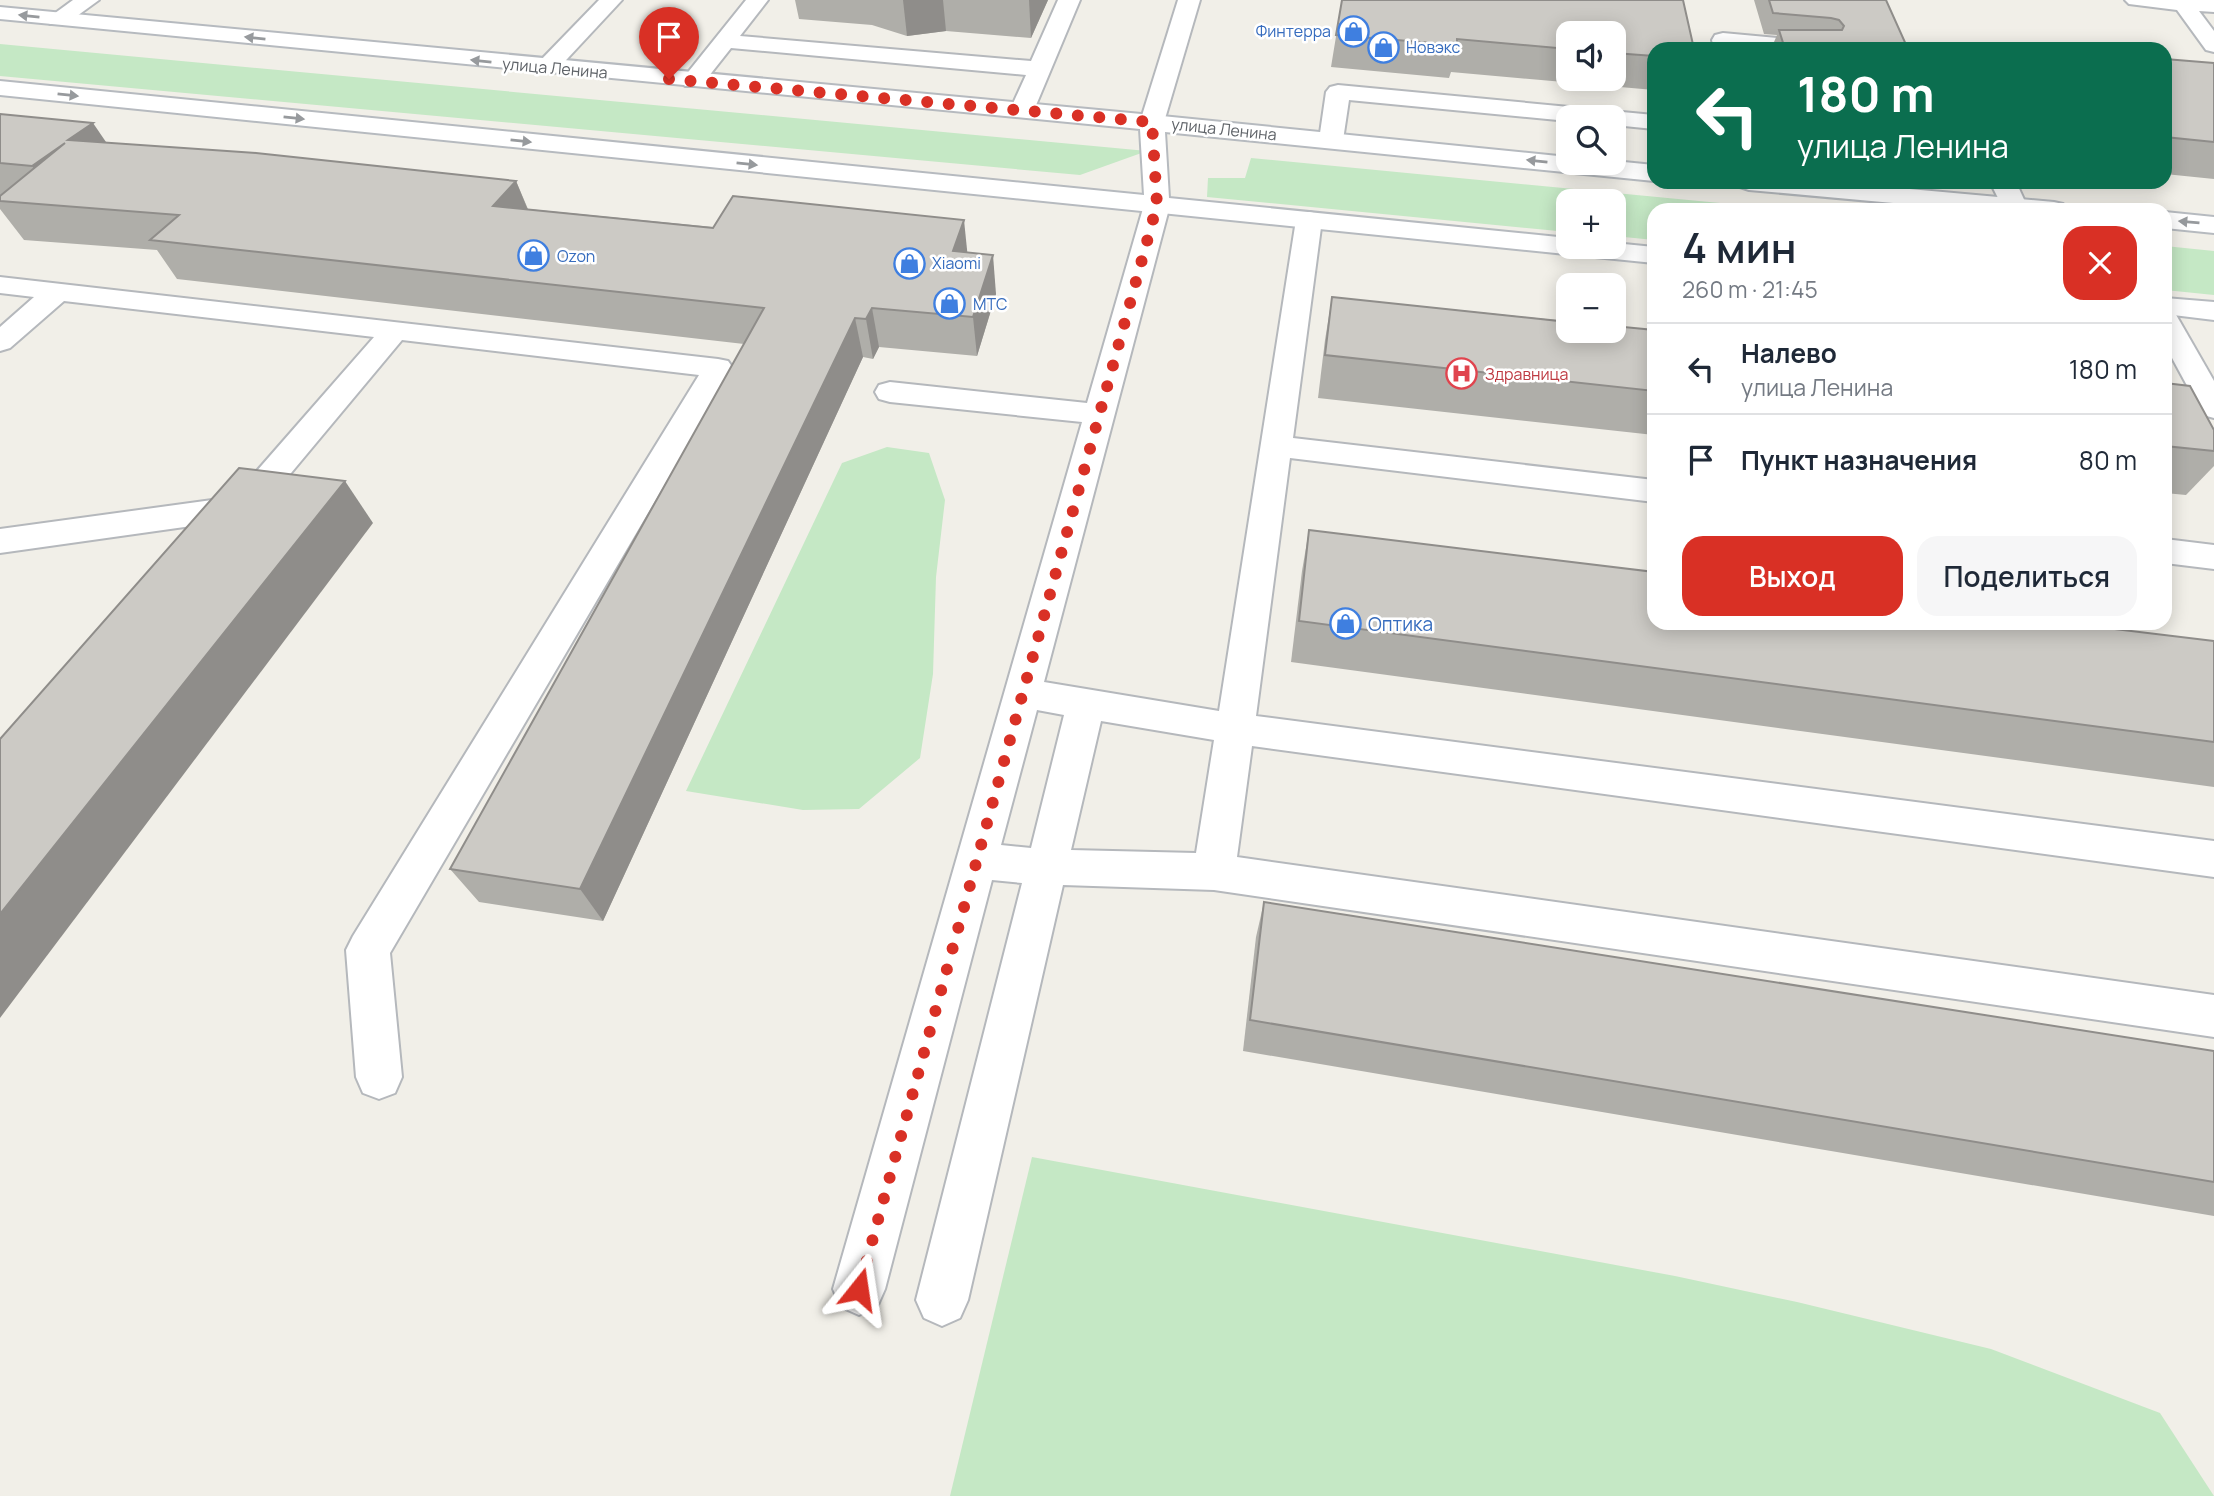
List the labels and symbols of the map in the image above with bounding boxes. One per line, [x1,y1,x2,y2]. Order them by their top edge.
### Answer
pin [639,7,699,79]
one-way arrow [17,10,39,21]
shop icon: Финтерра [1337,14,1371,48]
place label: Финтерра [1256,20,1331,42]
shop icon: Новэкс [1366,30,1400,64]
one-way arrow [244,33,266,44]
place label: Новэкс [1406,36,1461,58]
street label: улица Ленина [501,52,609,84]
one-way arrow [470,55,492,66]
one-way arrow [57,90,79,101]
one-way arrow [283,113,305,124]
street label: улица Ленина [1170,113,1278,145]
one-way arrow [510,136,532,147]
one-way arrow [1526,155,1548,166]
one-way arrow [736,159,758,170]
one-way arrow [2178,217,2200,228]
shop icon: Ozon [517,239,551,273]
place label: Ozon [557,245,595,267]
shop icon: Xiaomi [892,246,926,280]
place label: Xiaomi [932,252,981,274]
shop icon: МТС [933,287,967,321]
place label: МТС [973,293,1007,315]
hospital icon: Здравница [1445,357,1479,391]
place label: Здравница [1485,363,1568,385]
shop icon: Оптика [1328,607,1362,641]
place label: Оптика [1368,611,1433,637]
position arrow [822,1252,896,1326]

